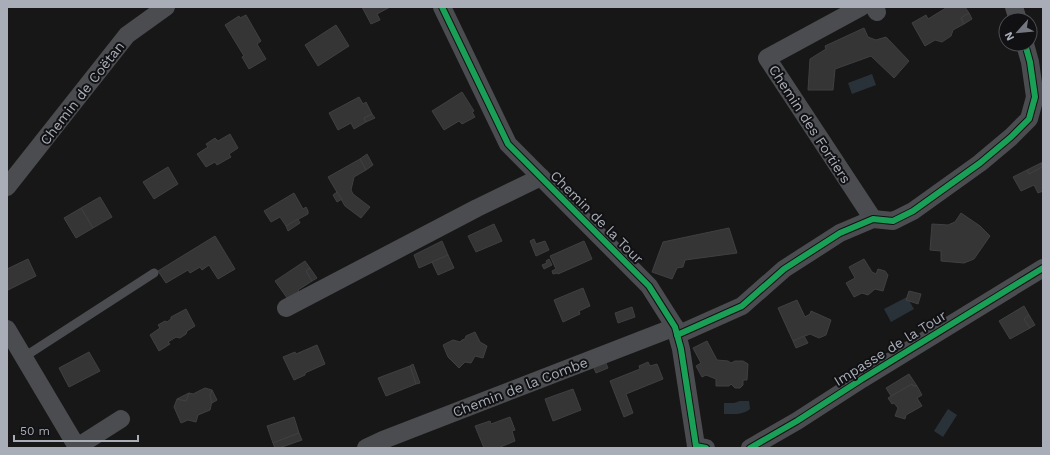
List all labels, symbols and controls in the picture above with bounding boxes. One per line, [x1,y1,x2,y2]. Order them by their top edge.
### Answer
north arrow [998,12,1038,52]
text: N [1002,30,1017,43]
street label: Chemin de Coëtan [37,38,127,148]
street label: Chemin des Fortiers [766,62,854,186]
street label: Chemin de la Tour [547,167,647,267]
street label: Impasse de la Tour [831,307,949,389]
street label: Chemin de la Combe [450,354,590,420]
scale bar [14,417,138,443]
text: 50 m [20,424,50,438]

